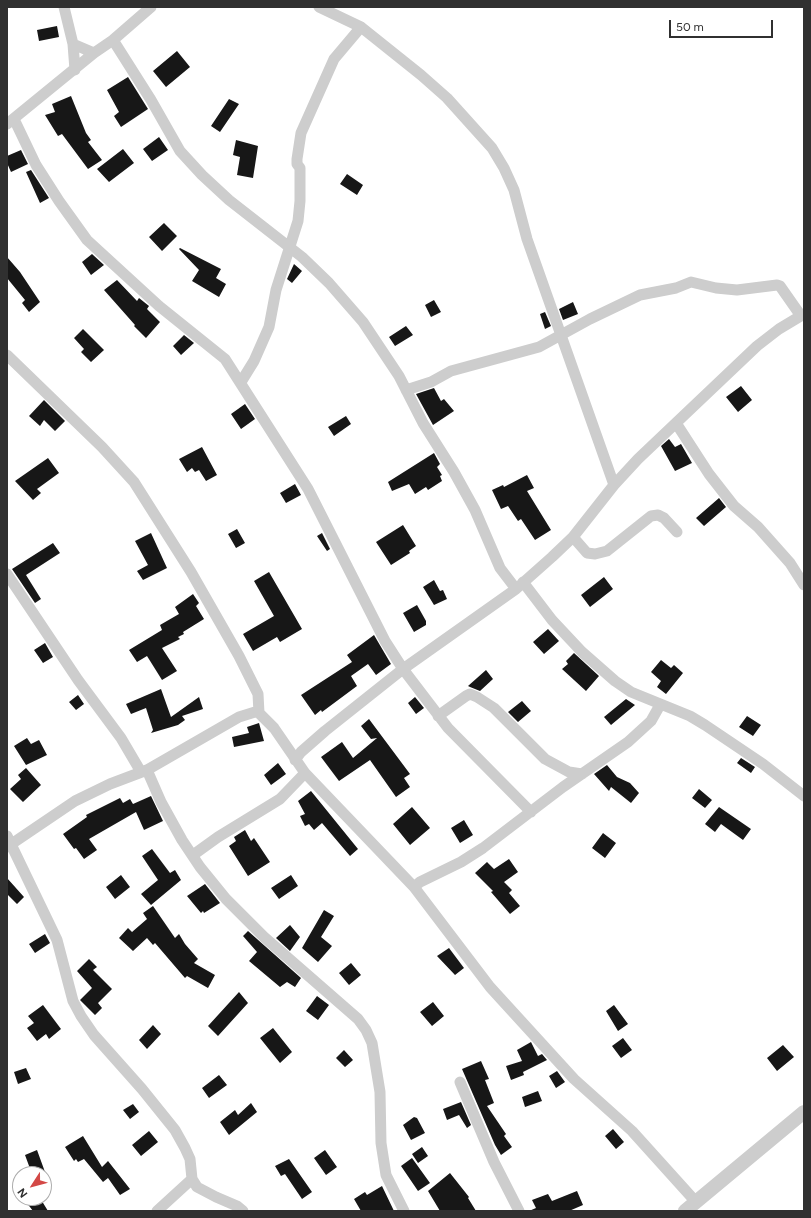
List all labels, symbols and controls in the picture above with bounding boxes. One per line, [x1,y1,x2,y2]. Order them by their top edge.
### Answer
scale bar [671,12,775,38]
text: 50 m [676,20,704,34]
north arrow [12,1166,52,1206]
text: N [15,1186,30,1200]

